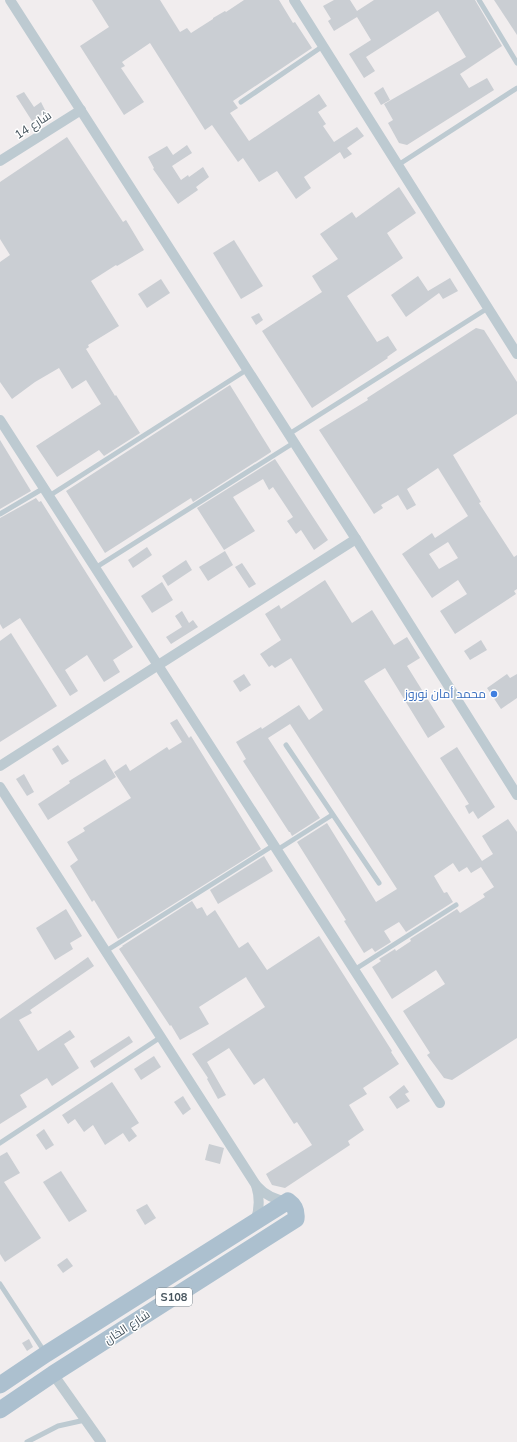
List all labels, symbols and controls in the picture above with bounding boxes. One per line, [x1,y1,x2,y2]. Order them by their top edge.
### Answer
street label: شارع 14 [12,107,55,143]
place label: محمد أمان نوروز [404,686,486,701]
marker: محمد أمان نوروز [489,689,499,699]
road number: S108 [156,1288,192,1306]
street label: شارع الخان [101,1306,153,1348]

